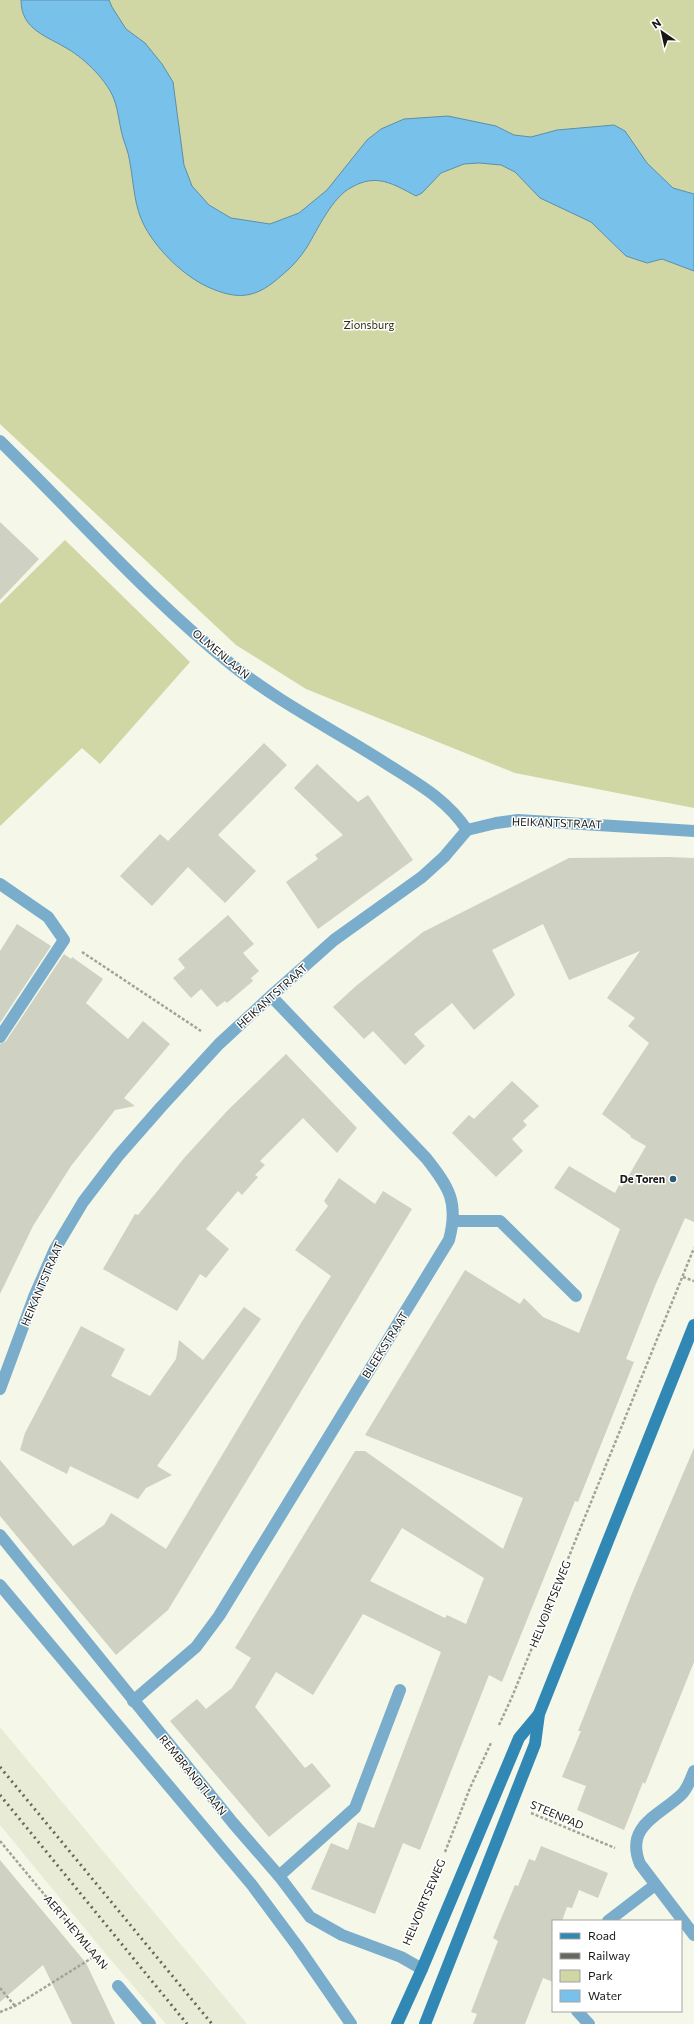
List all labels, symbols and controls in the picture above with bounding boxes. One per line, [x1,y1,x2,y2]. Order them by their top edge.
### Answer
north arrow [642,12,682,52]
text: N [649,16,663,31]
park label: Zionsburg [343,318,395,331]
street label: OLMENLAAN [190,626,252,681]
street label: HEIKANTSTRAAT [512,814,602,831]
street label: HEIKANTSTRAAT [234,961,310,1031]
place label: De Toren [620,1172,665,1185]
marker: De Toren [668,1174,678,1184]
street label: HEIKANTSTRAAT [18,1240,65,1328]
street label: BLEEKSTRAAT [359,1309,410,1380]
street label: HELVOIRTSEWEG [526,1558,573,1649]
street label: REMBRANDTLAAN [157,1732,230,1817]
street label: STEENPAD [529,1797,586,1832]
street label: HELVOIRTSEWEG [399,1857,448,1947]
street label: AERT HEYMLAAN [42,1892,111,1971]
legend [552,1920,682,2012]
text: Road [588,1928,616,1942]
text: Railway [588,1948,630,1962]
text: Park [588,1968,614,1982]
text: Water [588,1988,622,2002]

